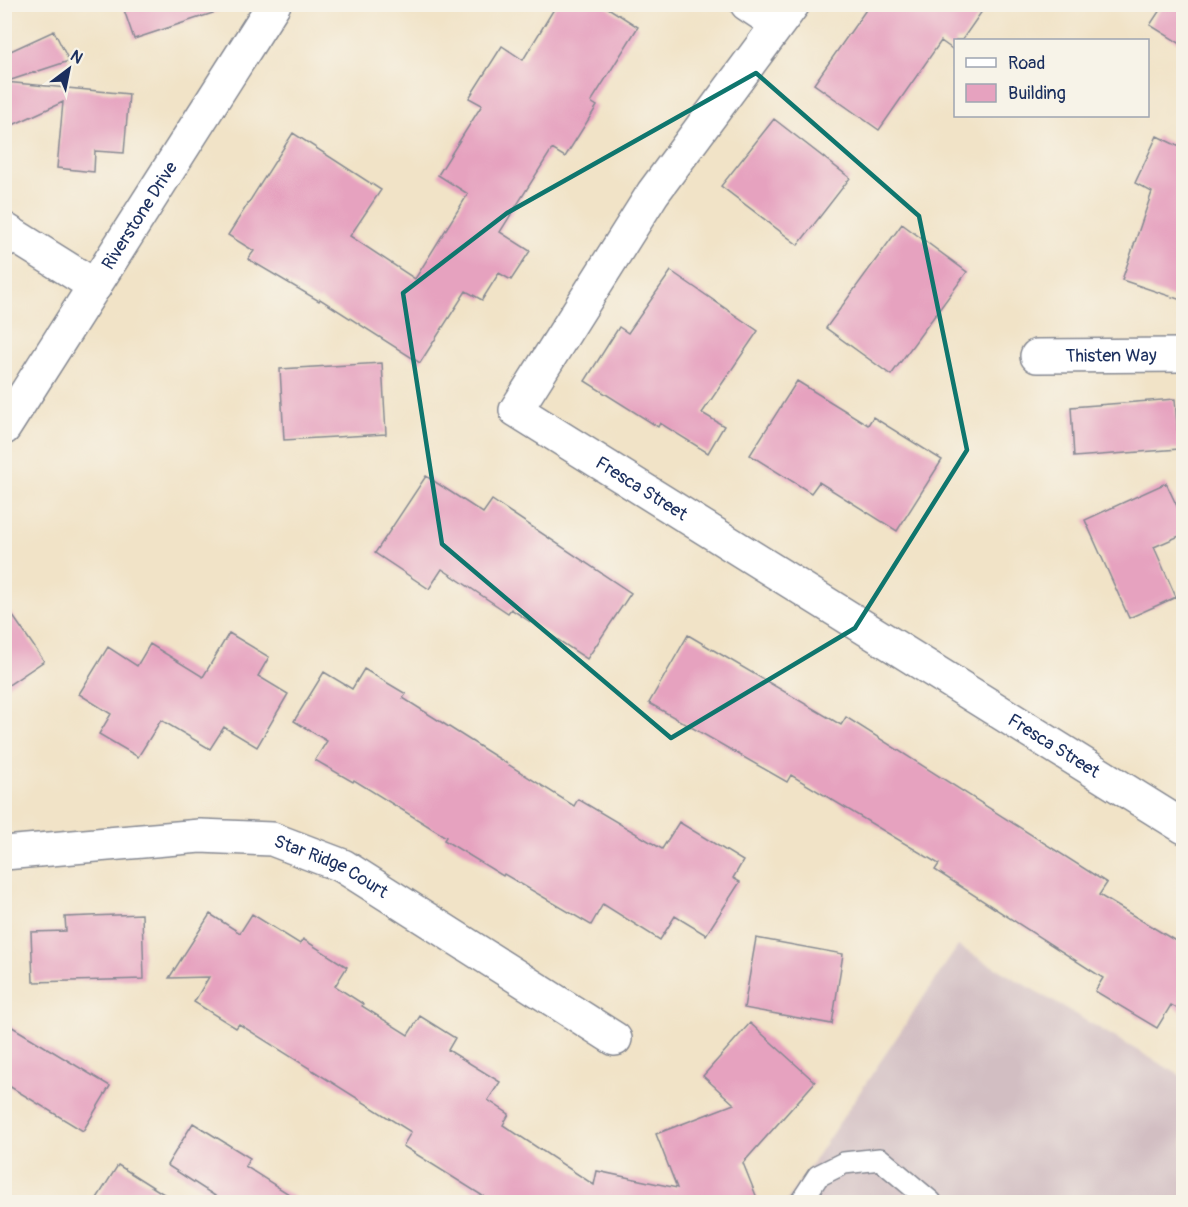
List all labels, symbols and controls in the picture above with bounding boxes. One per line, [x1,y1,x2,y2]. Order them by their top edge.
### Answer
north arrow [39,39,99,99]
legend [954,39,1149,117]
text: N [67,46,86,69]
text: Road [1008,52,1045,75]
text: Building [1008,82,1066,105]
street label: Riverstone Drive [97,157,183,274]
street label: Thisten Way [1065,344,1157,368]
street label: Fresca Street [591,452,692,527]
street label: Fresca Street [1003,709,1105,784]
street label: Star Ridge Court [271,830,393,904]

